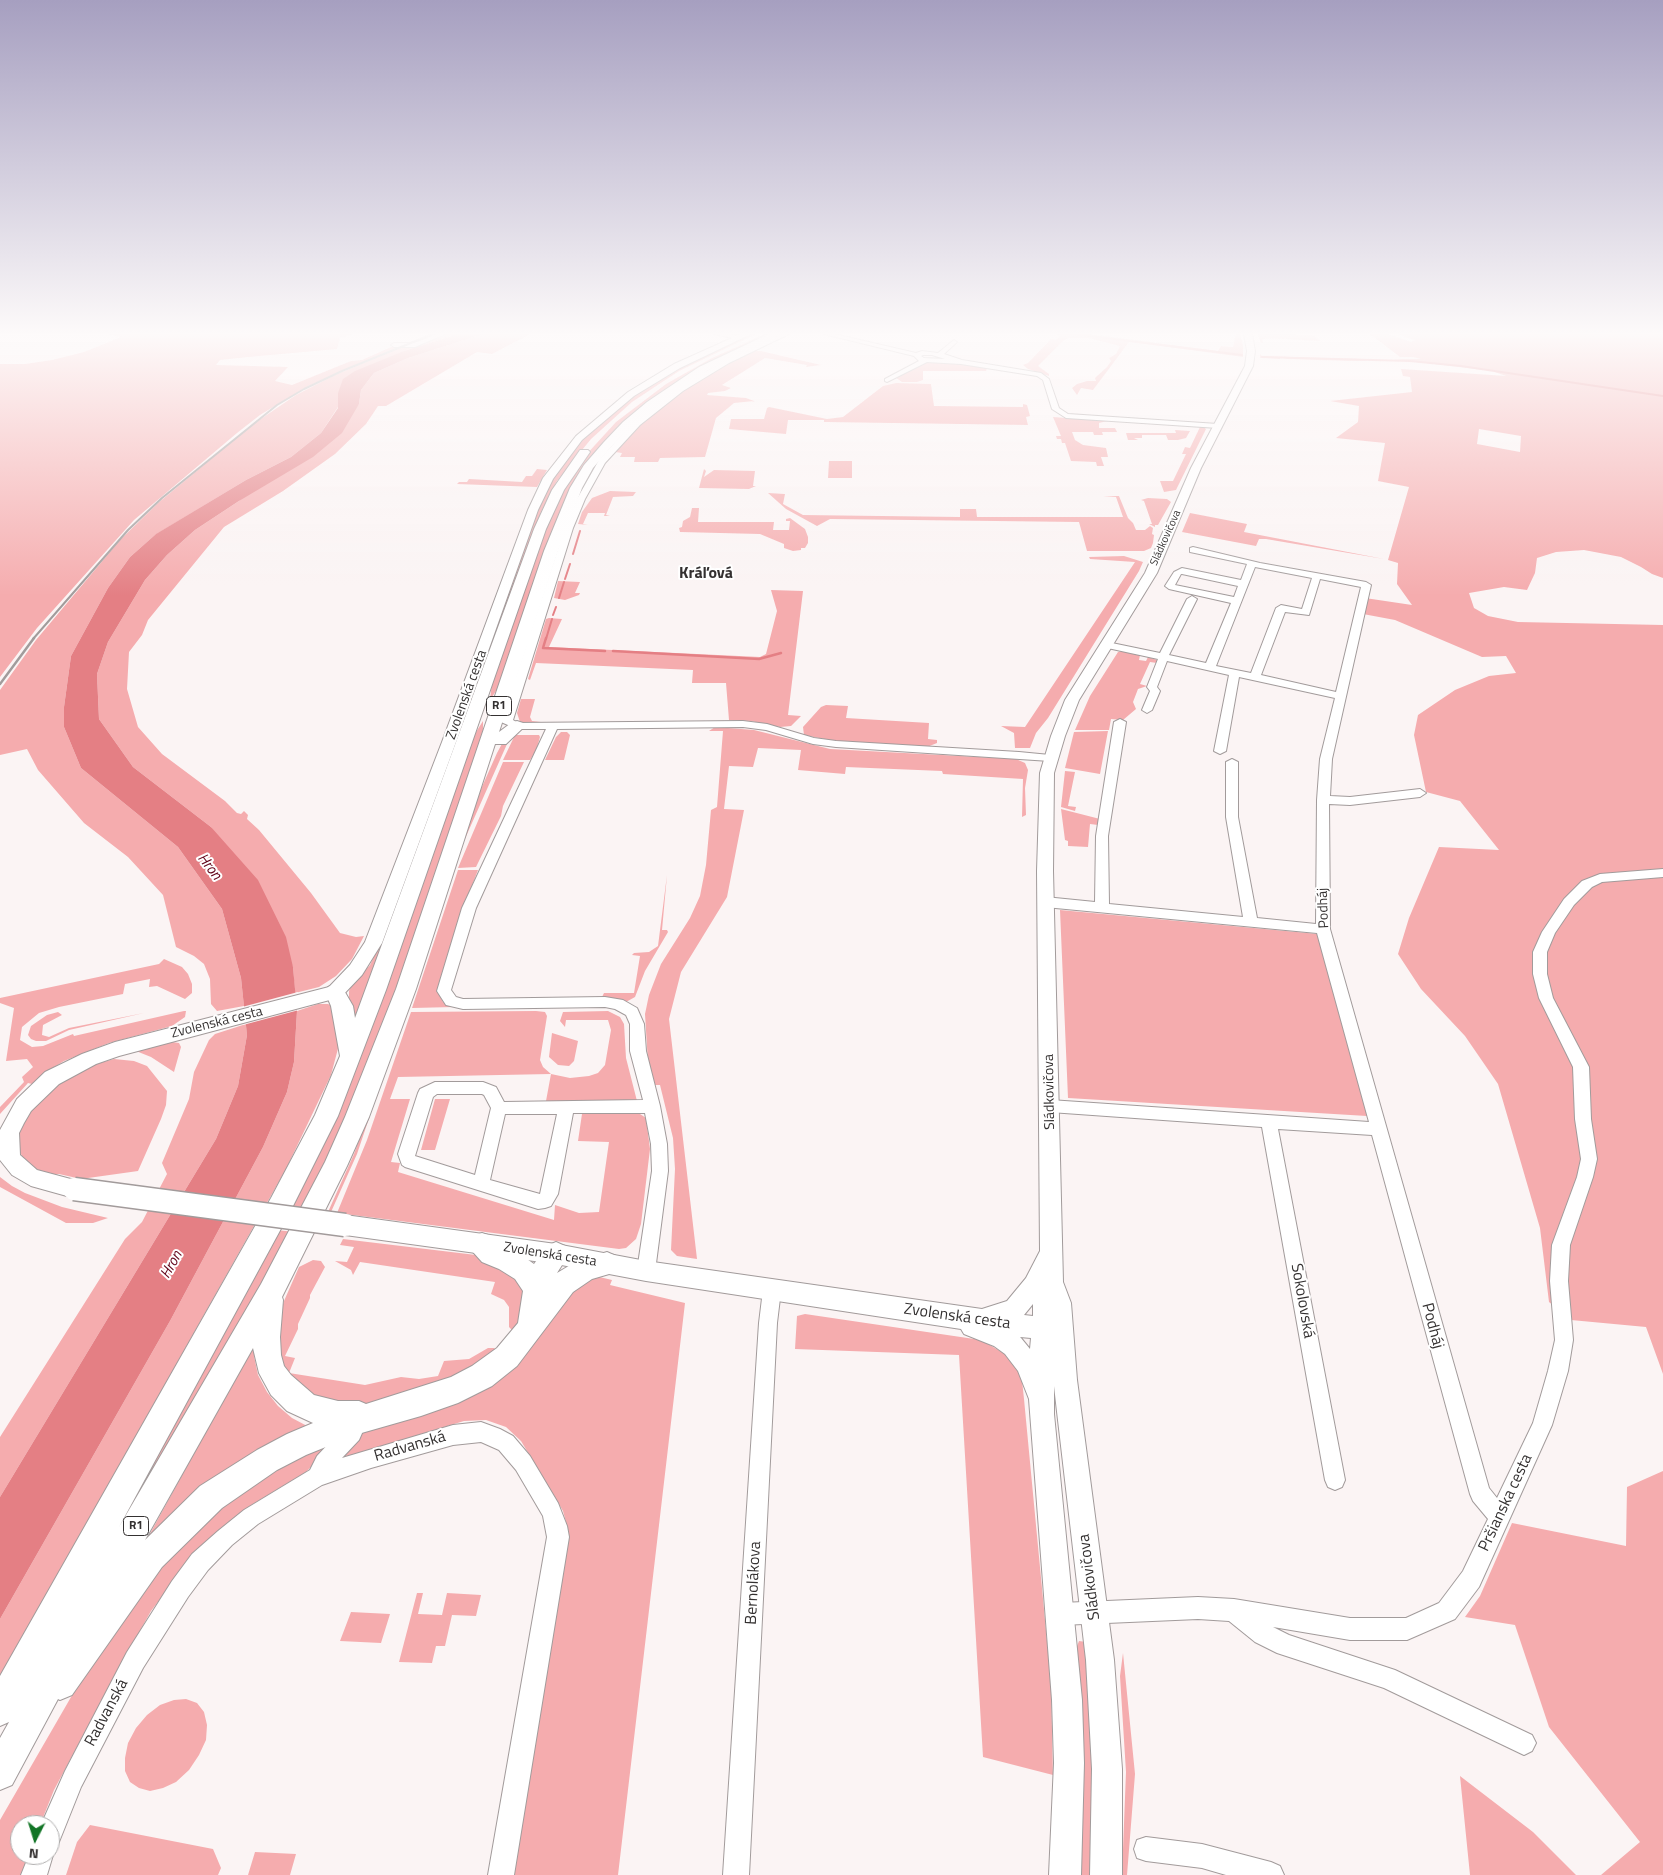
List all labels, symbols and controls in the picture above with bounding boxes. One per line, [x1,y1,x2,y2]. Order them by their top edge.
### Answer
street label: Sládkovičova [1148,508,1184,568]
district label: Kráľová [679,564,733,584]
street label: Zvolenská cesta [443,648,491,742]
road number: R1 [486,696,512,716]
water label: Hron [193,850,225,884]
street label: Podháj [1315,887,1333,929]
street label: Zvolenská cesta [169,1003,265,1043]
street label: Sládkovičova [1041,1054,1059,1130]
street label: Zvolenská cesta [502,1239,598,1271]
water label: Hron [157,1248,187,1282]
street label: Sokolovská [1286,1262,1318,1340]
street label: Zvolenská cesta [902,1300,1012,1334]
street label: Podháj [1417,1301,1447,1351]
street label: Radvanská [372,1428,448,1466]
street label: Pršianska cesta [1475,1451,1537,1555]
road number: R1 [124,1516,148,1535]
street label: Sládkovičova [1075,1533,1105,1621]
street label: Bernolákova [742,1541,766,1625]
street label: Radvanská [81,1676,133,1750]
north arrow [10,1815,60,1865]
text: N [28,1844,39,1865]

